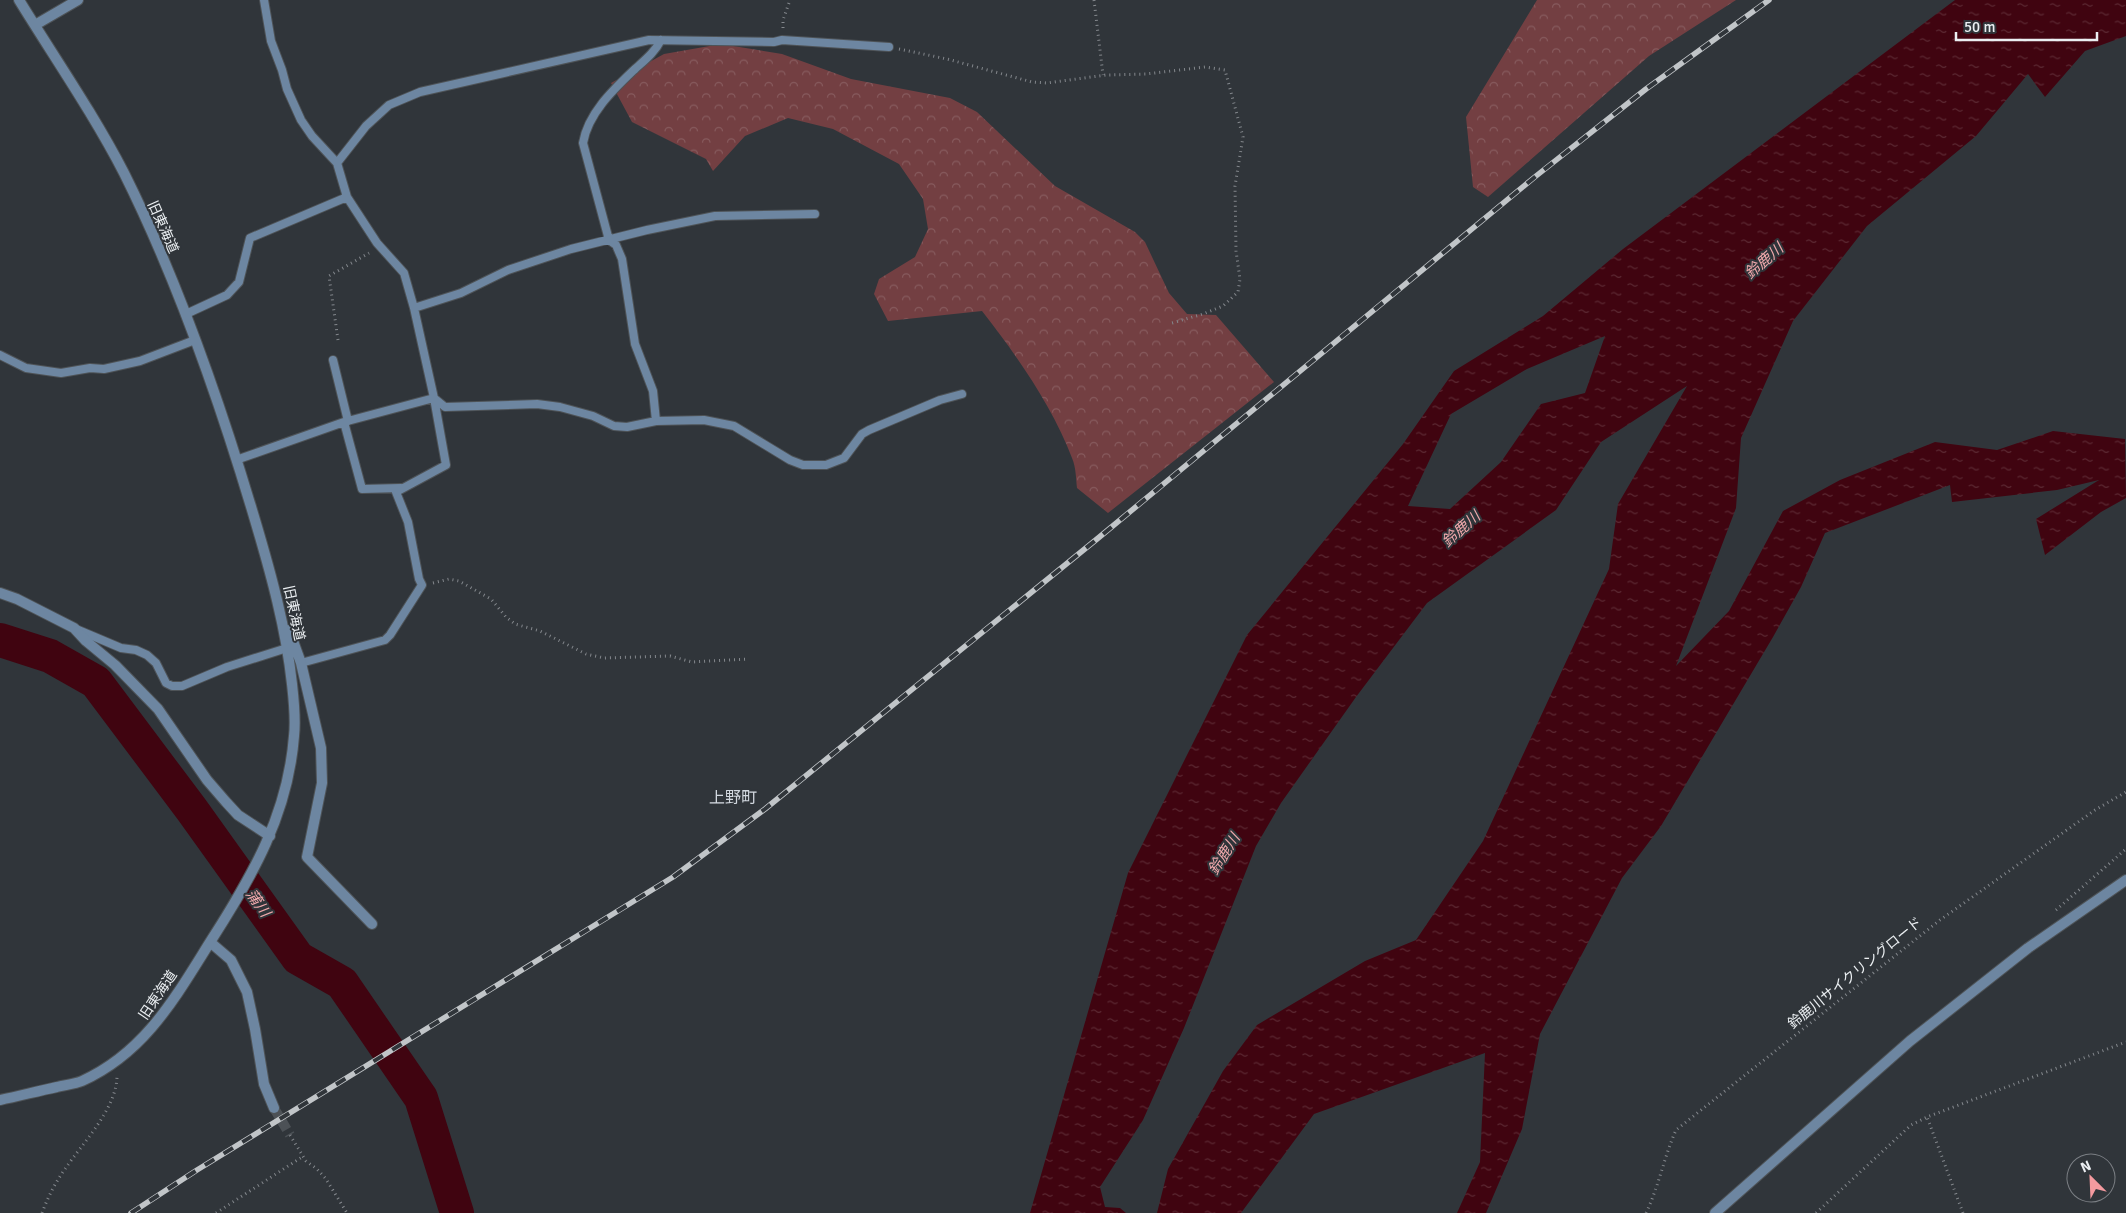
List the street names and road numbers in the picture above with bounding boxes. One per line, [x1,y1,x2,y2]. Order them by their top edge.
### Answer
street label: 旧東海道 [144,198,182,256]
street label: 旧東海道 [280,584,308,642]
street label: 鈴鹿川サイクリングロード [1784,914,1926,1032]
street label: 旧東海道 [135,967,181,1023]

